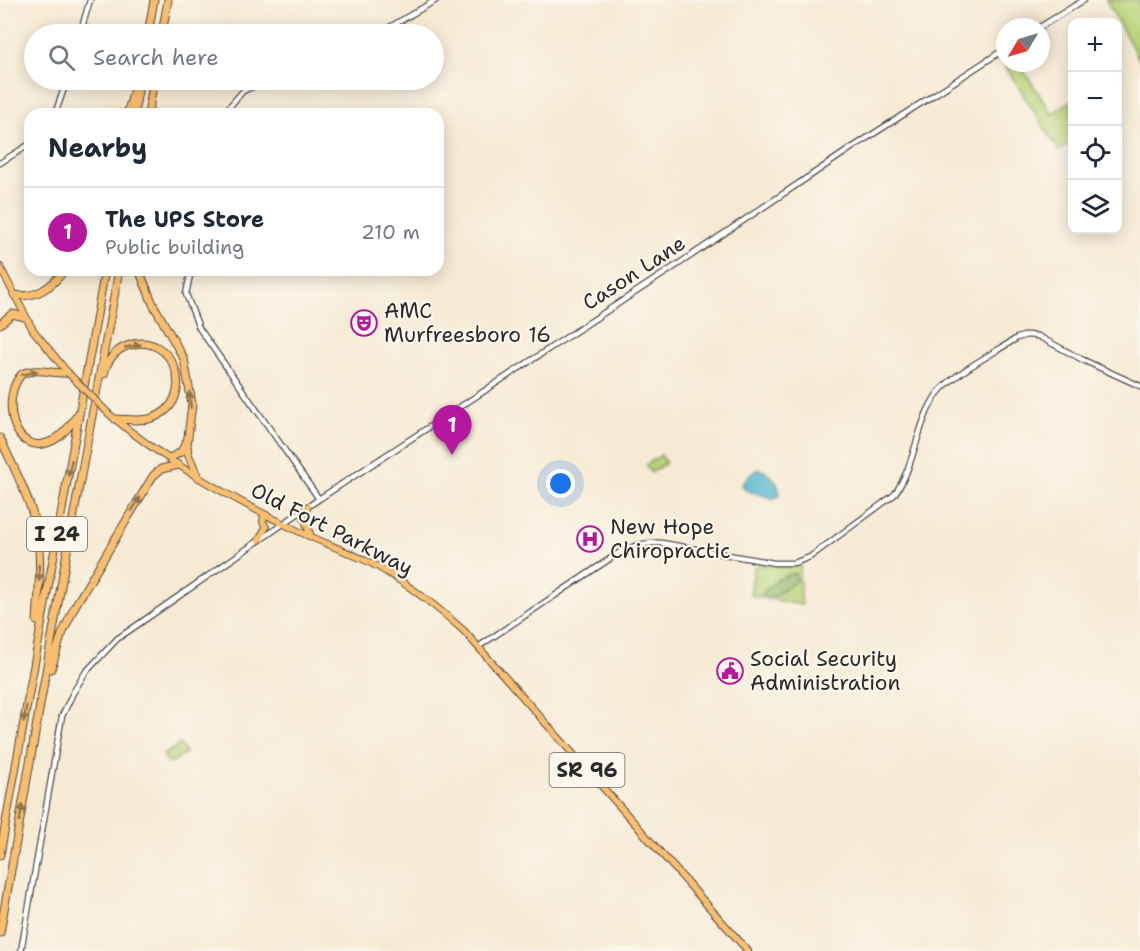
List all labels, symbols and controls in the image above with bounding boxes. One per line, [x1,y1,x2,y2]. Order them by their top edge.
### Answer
north arrow [996,18,1050,72]
map controls [1068,18,1122,234]
button: + [1068,18,1122,72]
search box [24,24,444,90]
icon: search [45,41,78,74]
text: Search here [93,43,219,72]
button: − [1068,72,1122,126]
button: locate [1068,126,1122,180]
text: Nearby [48,130,147,165]
button: layers [1068,180,1122,234]
text: The UPS Store [105,205,264,234]
text: 1 [63,219,72,245]
text: 210 m [361,219,420,245]
street label: Cason Lane [577,229,691,317]
text: Public building [105,234,244,260]
place label: AMC Murfreesboro 16 [384,297,551,349]
theatre icon: AMC Murfreesboro 16 [349,308,379,338]
one-way arrow [124,341,143,350]
one-way arrow [21,368,40,377]
one-way arrow [185,391,195,410]
pin: 1 [432,406,472,455]
one-way arrow [65,459,74,478]
your location [546,469,575,498]
street label: Old Fort Parkway [246,476,418,582]
one-way arrow [131,496,142,512]
place label: New Hope Chiropractic [610,513,731,565]
road number: I 24 [27,517,87,551]
hospital icon: New Hope Chiropractic [575,524,605,554]
one-way arrow [35,564,44,583]
place label: Social Security Administration [750,645,901,697]
public building icon: Social Security Administration [715,656,745,686]
one-way arrow [20,705,29,724]
road number: SR 96 [550,753,624,787]
one-way arrow [17,803,26,822]

